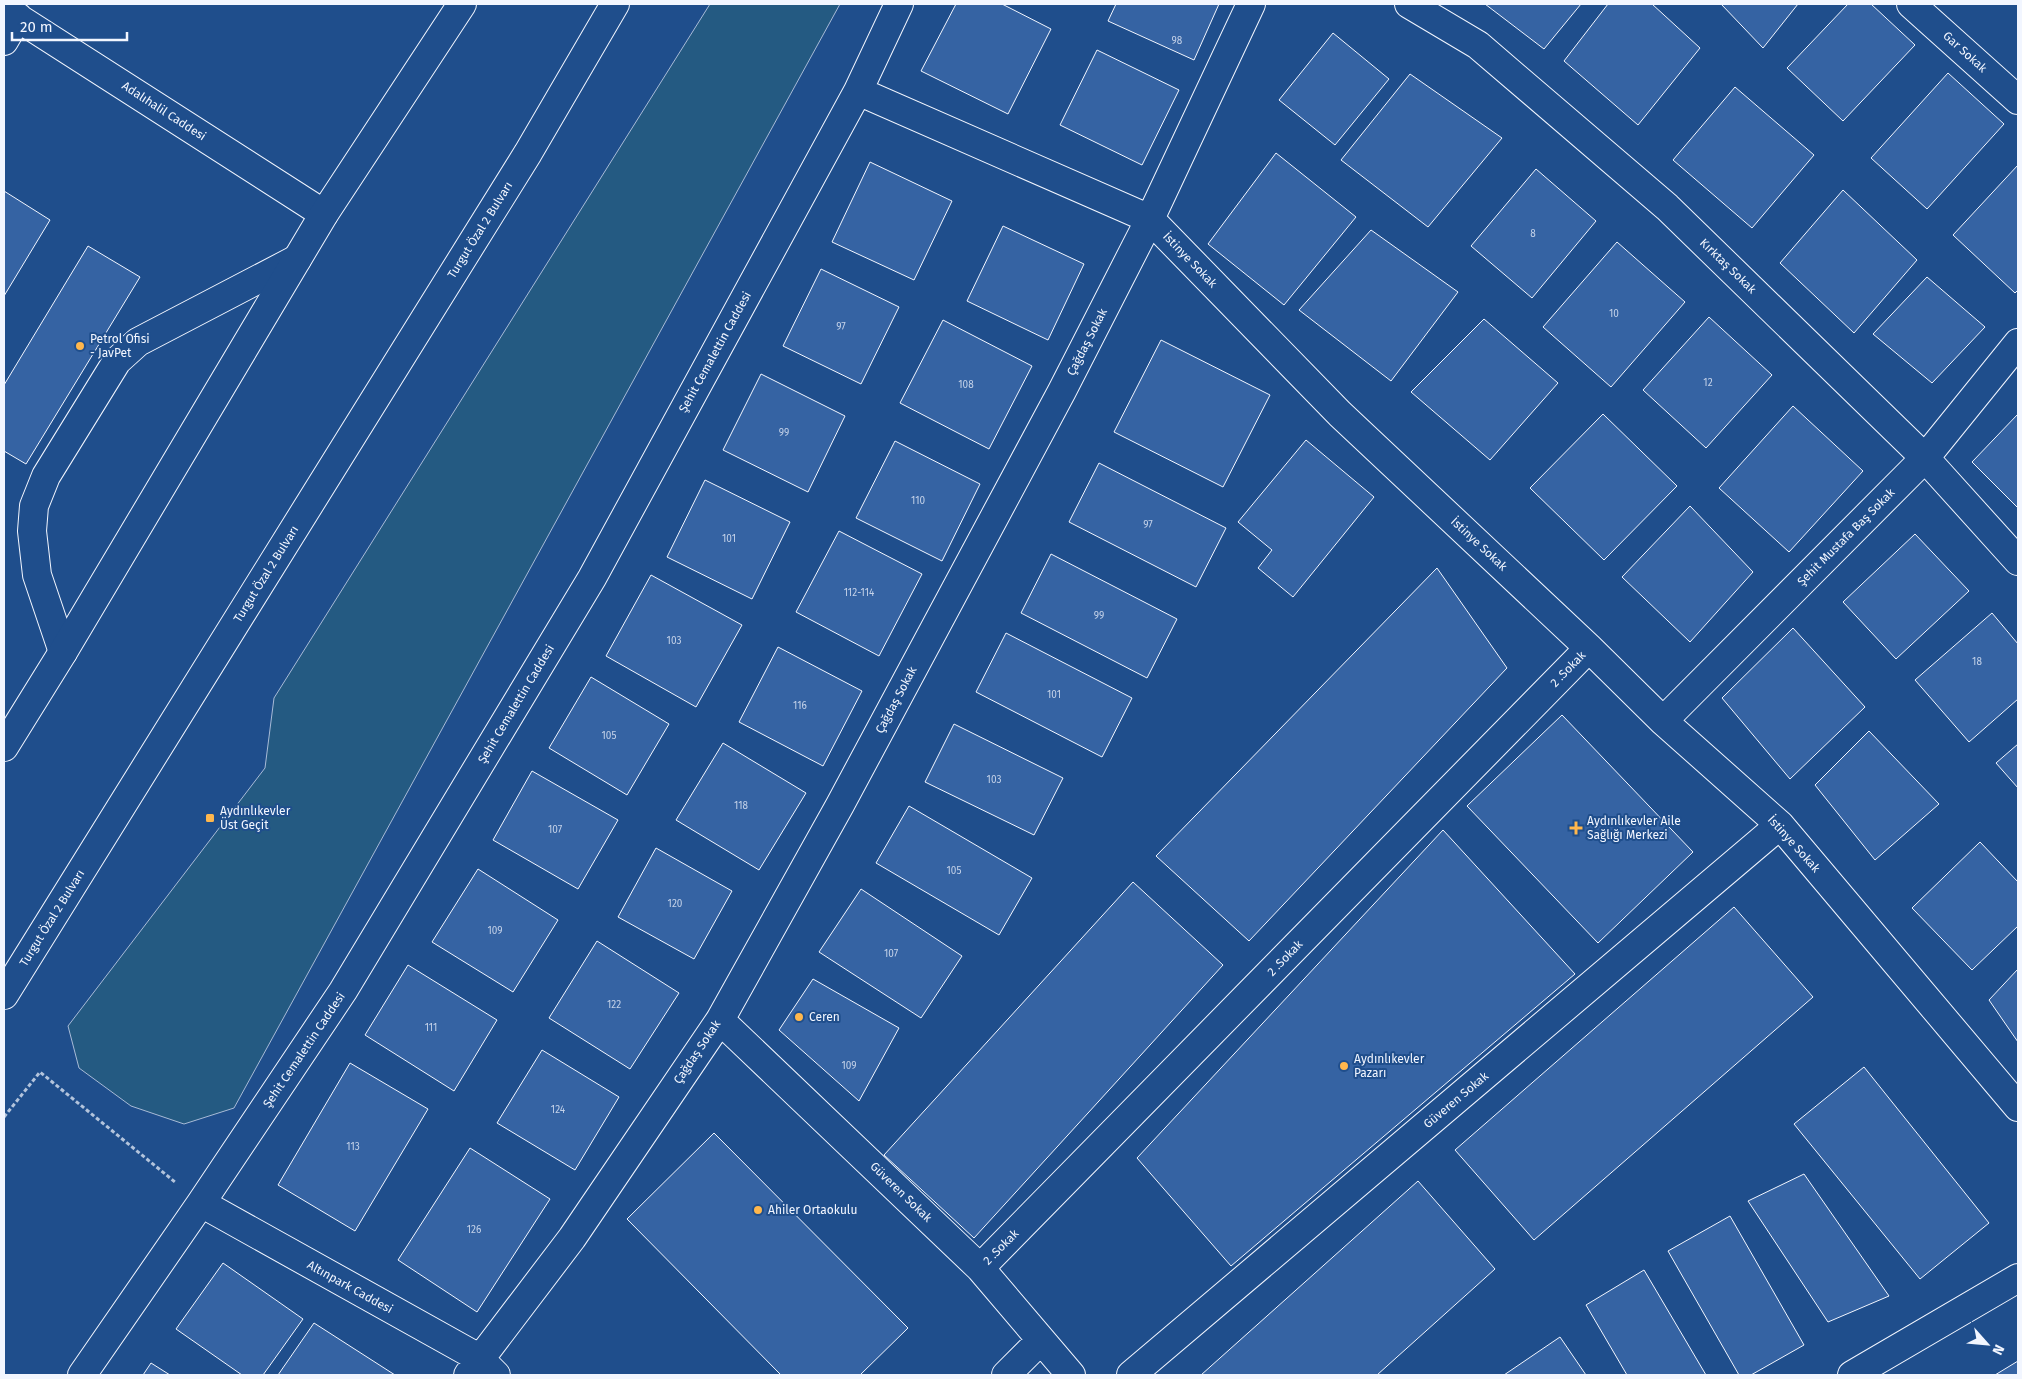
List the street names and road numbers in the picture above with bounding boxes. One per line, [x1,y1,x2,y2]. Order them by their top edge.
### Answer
street label: Gar Sokak [1940,29,1990,76]
street label: Adalıhalil Caddesi [119,79,209,143]
street label: Turgut Özal 2 Bulvarı [443,178,515,281]
street label: İstinye Sokak [1160,229,1221,291]
street label: Kırktaş Sokak [1697,236,1760,297]
street label: Şehit Cemalettin Caddesi [676,289,754,415]
street label: Çağdaş Sokak [1064,305,1110,378]
street label: Şehit Mustafa Baş Sokak [1794,485,1898,589]
street label: İstinye Sokak [1448,514,1511,574]
street label: Turgut Özal 2 Bulvarı [229,522,301,625]
street label: Şehit Cemalettin Caddesi [475,642,557,766]
street label: 2 .Sokak [1548,648,1589,690]
street label: Çağdaş Sokak [873,663,920,736]
street label: İstinye Sokak [1765,812,1824,876]
street label: Turgut Özal 2 Bulvarı [15,866,87,969]
street label: 2 .Sokak [1265,937,1306,979]
street label: Şehit Cemalettin Caddesi [260,990,348,1110]
street label: Çağdaş Sokak [671,1017,724,1086]
street label: Güveren Sokak [1421,1068,1492,1131]
street label: Güveren Sokak [867,1159,935,1225]
street label: 2 .Sokak [980,1226,1022,1268]
street label: Altınpark Caddesi [305,1258,395,1316]

